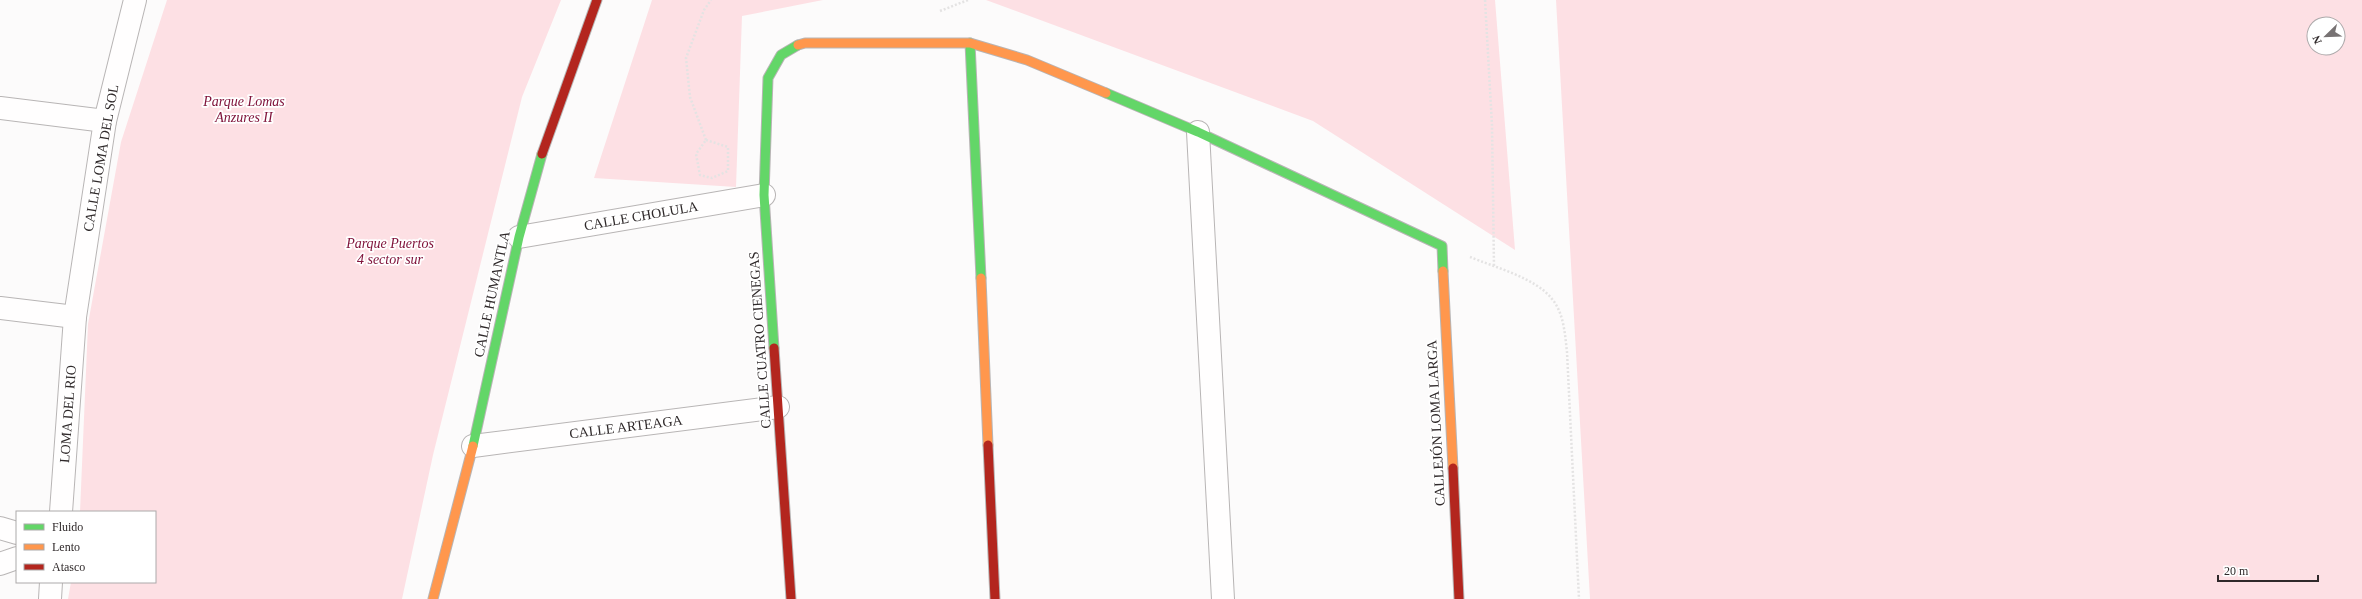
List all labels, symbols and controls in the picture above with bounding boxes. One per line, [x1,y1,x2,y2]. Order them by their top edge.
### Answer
north arrow [2306,16,2346,56]
text: N [2310,34,2324,46]
street label: CALLE LOMA DEL SOL [81,83,121,233]
park label: Parque Lomas Anzures II [202,94,285,125]
street label: CALLE CHOLULA [583,198,700,233]
street label: CALLE HUMANTLA [471,229,513,359]
park label: Parque Puertos 4 sector sur [345,236,434,267]
street label: CALLE CUATRO CIENEGAS [746,251,774,429]
street label: CALLEJÓN LOMA LARGA [1423,339,1448,507]
street label: LOMA DEL RIO [57,364,79,464]
street label: CALLE ARTEAGA [569,413,684,441]
legend [16,511,156,583]
text: Fluido [52,520,83,534]
text: Lento [52,540,80,554]
scale bar [2218,557,2318,583]
text: Atasco [52,560,85,574]
text: 20 m [2224,564,2249,578]

